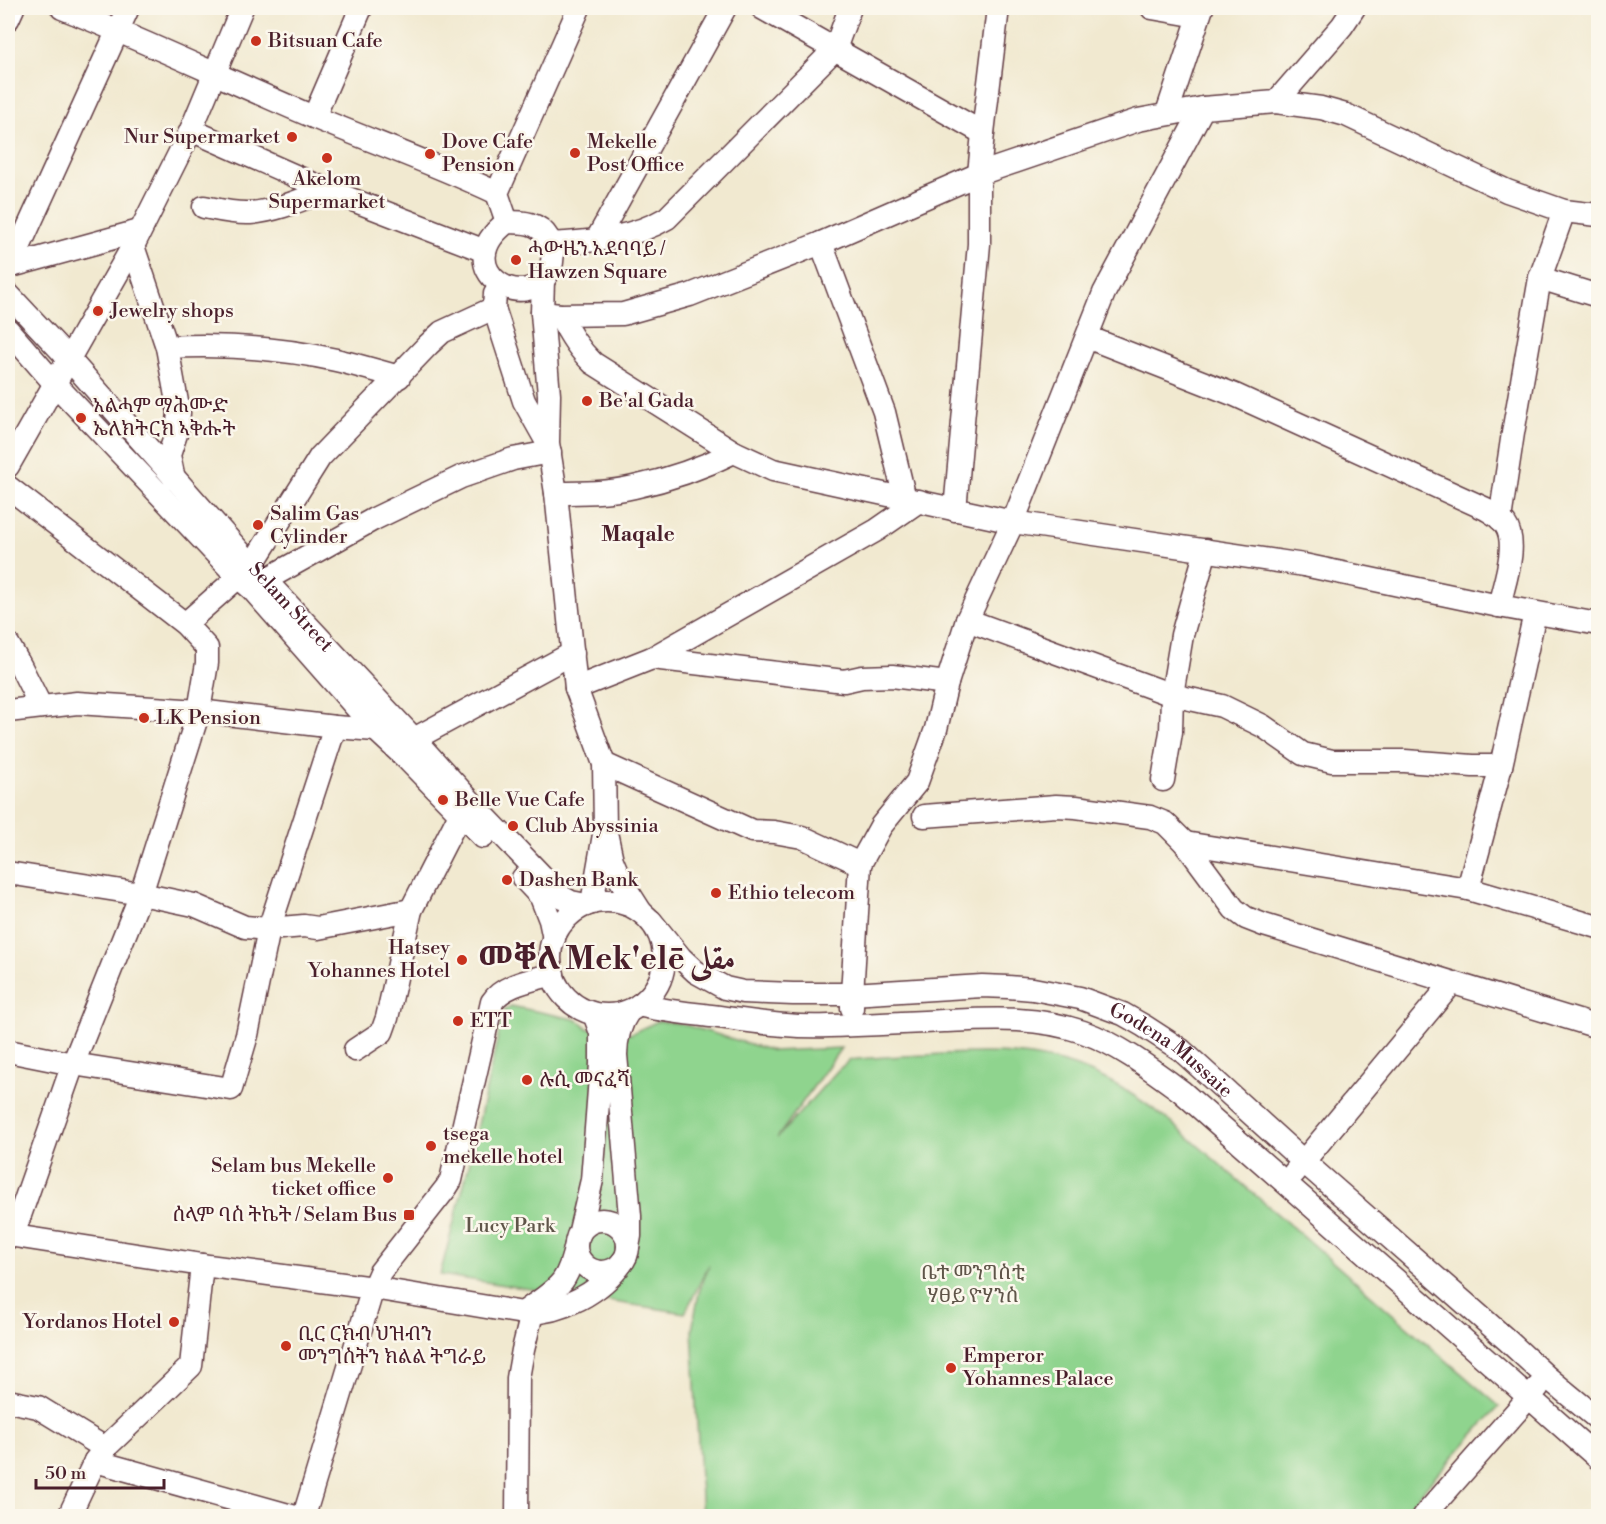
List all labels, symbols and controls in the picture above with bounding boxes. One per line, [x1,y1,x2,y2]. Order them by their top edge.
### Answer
place label: Bitsuan Cafe [267,29,383,54]
marker: Bitsuan Cafe [249,34,263,48]
place label: Nur Supermarket [124,125,280,150]
marker: Nur Supermarket [285,130,299,144]
place label: Dove Cafe Pension [442,130,533,178]
place label: Mekelle Post Office [587,130,684,178]
marker: Mekelle Post Office [568,146,582,160]
marker: Dove Cafe Pension [423,147,437,161]
marker: Akelom Supermarket [320,151,334,165]
place label: Akelom Supermarket [268,167,386,215]
place label: ሓውዜን አደባባይ / Hawzen Square [528,237,667,285]
marker: ሓውዜን አደባባይ / Hawzen Square [509,253,523,267]
place label: Jewelry shops [109,299,234,324]
marker: Jewelry shops [91,304,105,318]
place label: Be'al Gada [598,389,695,414]
place label: አልሓም ማሕሙድ ኤለክትርክ ኣቅሑት [93,394,235,442]
marker: Be'al Gada [580,394,594,408]
marker: አልሓም ማሕሙድ ኤለክትርክ ኣቅሑት [74,411,88,425]
place label: Salim Gas Cylinder [270,502,359,550]
marker: Salim Gas Cylinder [251,518,265,532]
district label: Maqale [601,522,675,548]
street label: Selam Street [243,557,339,657]
place label: LK Pension [156,706,261,731]
marker: LK Pension [137,711,151,725]
place label: Belle Vue Cafe [454,788,585,813]
marker: Belle Vue Cafe [436,793,450,807]
place label: Club Abyssinia [525,814,659,839]
marker: Club Abyssinia [506,819,520,833]
place label: Dashen Bank [519,868,640,893]
marker: Dashen Bank [500,873,514,887]
place label: Ethio telecom [728,881,855,906]
marker: Ethio telecom [709,886,723,900]
place label: Hatsey Yohannes Hotel [307,936,450,984]
district label: መቐለ Mek'elē مقلى [478,939,736,983]
marker: Hatsey Yohannes Hotel [455,953,469,967]
street label: Godena Mussaie [1106,998,1238,1103]
place label: ETT [470,1009,512,1034]
marker: ETT [451,1014,465,1028]
place label: ሉሲ መናፈሻ [539,1068,630,1093]
marker: ሉሲ መናፈሻ [520,1073,534,1087]
place label: tsega mekelle hotel [443,1122,563,1170]
marker: tsega mekelle hotel [424,1139,438,1153]
place label: Selam bus Mekelle ticket office [211,1154,376,1202]
marker: Selam bus Mekelle ticket office [381,1171,395,1185]
place label: ሰላም ባስ ትኬት / Selam Bus [172,1203,397,1228]
marker: ሰላም ባስ ትኬት / Selam Bus [402,1208,416,1222]
park label: Lucy Park [465,1214,557,1239]
park label: ቤተ መንግስቲ ሃፀይ ዮሃንስ [921,1261,1025,1309]
place label: Yordanos Hotel [22,1310,162,1335]
marker: Yordanos Hotel [167,1315,181,1329]
place label: ቢር ርክብ ህዝብን መንግስትን ክልል ትግራይ [298,1322,486,1370]
marker: ቢር ርክብ ህዝብን መንግስትን ክልል ትግራይ [279,1339,293,1353]
place label: Emperor Yohannes Palace [962,1344,1114,1392]
marker: Emperor Yohannes Palace [944,1361,958,1375]
scale bar [36,1452,164,1490]
text: 50 m [45,1462,87,1485]

